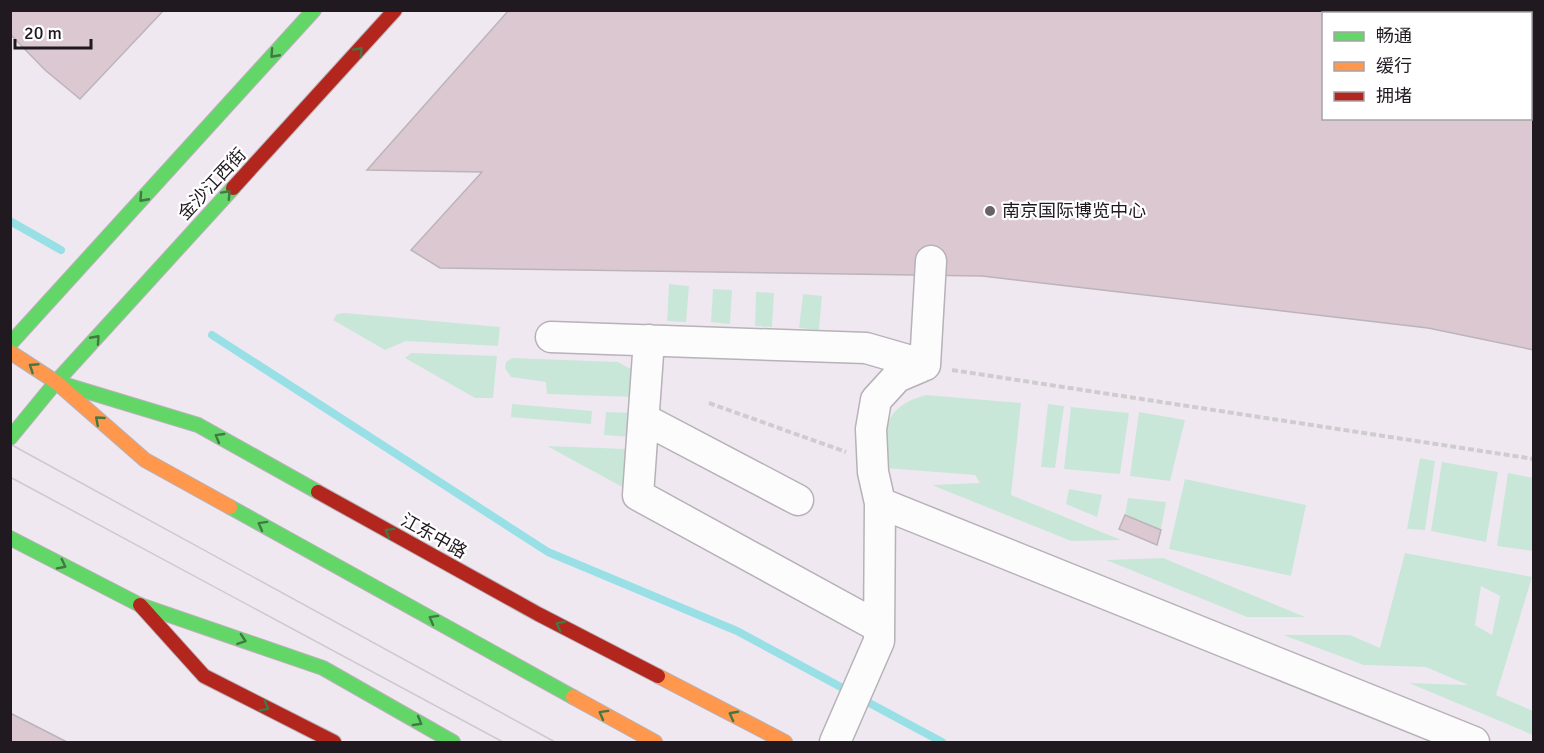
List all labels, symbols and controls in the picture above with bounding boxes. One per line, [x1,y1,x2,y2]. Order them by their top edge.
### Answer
scale bar [15,12,92,50]
legend [1322,12,1532,120]
text: 20 m [24,22,62,44]
text: 畅通 [1376,25,1412,47]
one-way arrow [270,47,281,57]
one-way arrow [351,47,362,58]
text: 缓行 [1376,55,1412,77]
text: 拥堵 [1376,85,1412,107]
street label: 金沙江西街 [173,144,251,224]
one-way arrow [139,190,150,201]
one-way arrow [220,191,231,201]
place label: 南京国际博览中心 [1002,200,1146,222]
marker: 南京国际博览中心 [983,204,997,218]
one-way arrow [89,335,100,345]
one-way arrow [29,363,40,374]
one-way arrow [95,416,106,427]
one-way arrow [214,433,225,444]
street label: 江东中路 [397,509,471,563]
one-way arrow [258,521,269,532]
one-way arrow [385,528,395,539]
one-way arrow [56,557,67,569]
one-way arrow [429,615,439,626]
one-way arrow [555,621,566,633]
one-way arrow [236,633,247,646]
one-way arrow [259,700,269,711]
one-way arrow [599,710,610,721]
one-way arrow [728,711,739,723]
one-way arrow [411,715,422,726]

